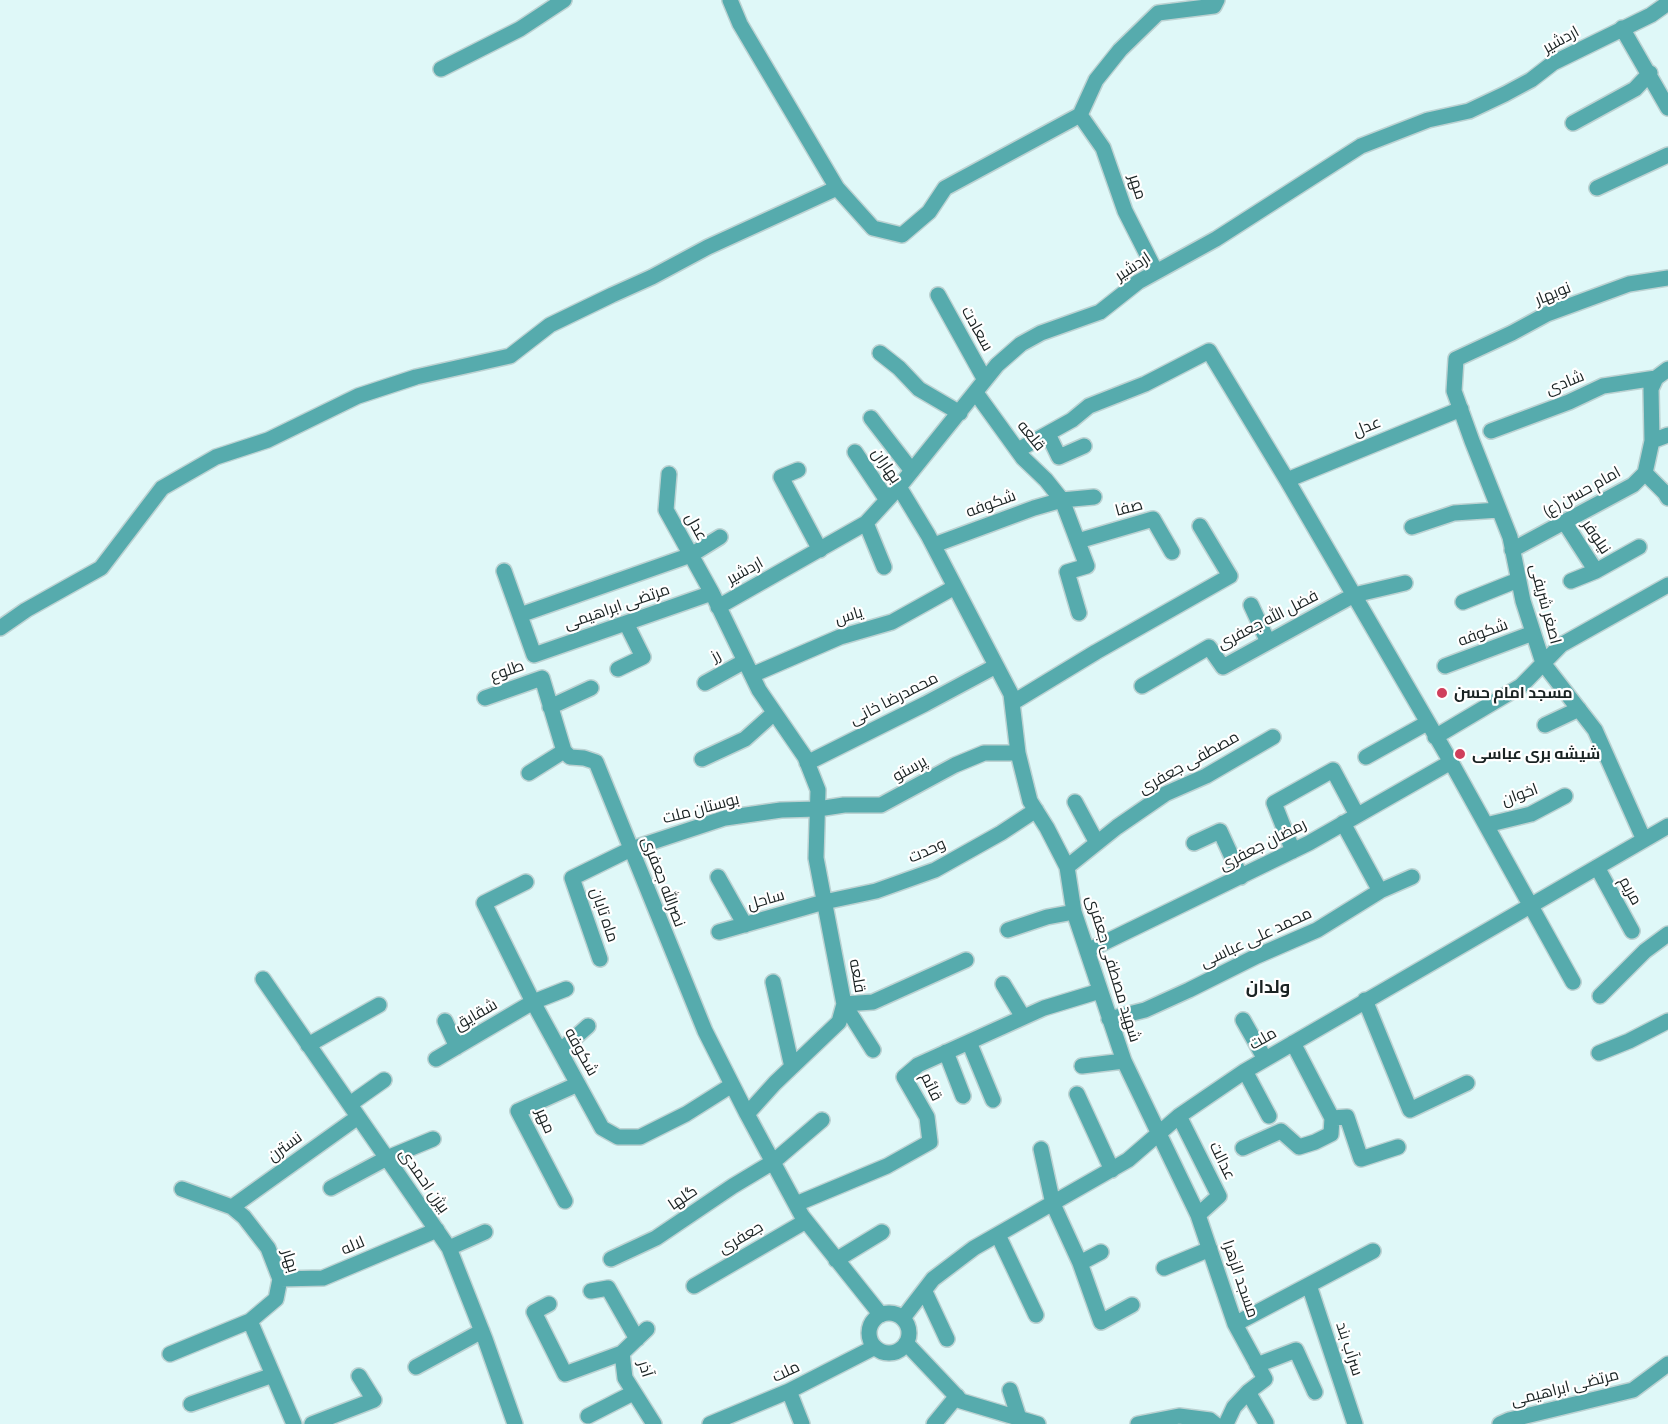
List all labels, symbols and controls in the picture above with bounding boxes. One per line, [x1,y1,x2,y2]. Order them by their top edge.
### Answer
street label: اردشیر [1539,22,1583,58]
street label: مهر [1124,172,1150,202]
street label: اردشیر [1111,248,1155,286]
street label: نوبهار [1532,278,1574,310]
street label: سعادت [957,303,997,355]
street label: شادی [1543,367,1587,399]
street label: عدل [1350,413,1384,441]
street label: قلعه [1013,417,1049,455]
street label: بهاران [867,445,905,487]
street label: امام حسن (ع) [1540,463,1624,521]
street label: شکوفه [963,486,1019,522]
street label: صفا [1113,495,1145,521]
street label: عدل [681,510,711,544]
street label: نیلوفر [1578,516,1614,558]
street label: اردشیر [723,553,767,589]
street label: اصغر شریفی [1525,562,1565,646]
street label: مرتضی ابراهیمی [562,580,672,634]
street label: فضل الله جعفری [1214,586,1322,654]
street label: یاس [833,603,865,629]
street label: شکوفه [1455,615,1511,651]
street label: رز [708,646,724,666]
street label: طلوع [487,656,527,686]
street label: محمدرضا خانی [847,668,941,730]
place label: مسجد امام حسن [1454,683,1573,703]
marker: مسجد امام حسن [1435,686,1449,700]
street label: مصطفی جعفری [1135,727,1243,799]
place label: شیشه بری عباسی [1472,744,1600,764]
marker: شیشه بری عباسی [1453,747,1467,761]
street label: پرستو [889,752,931,786]
street label: اخوان [1499,780,1541,810]
street label: بوستان ملت [661,790,741,828]
street label: رمضان جعفری [1216,815,1310,875]
street label: نصرالله جعفری [637,834,689,930]
street label: وحدت [905,834,949,868]
street label: مریم [1614,873,1646,909]
street label: ماه تابان [586,885,622,945]
street label: ساحل [745,886,787,914]
street label: شهید مصطفی جعفری [1082,893,1144,1045]
street label: محمد علی عباسی [1197,904,1315,972]
street label: قلعه [845,958,869,994]
district label: ولدان [1246,977,1290,999]
street label: شقایق [451,995,501,1035]
street label: ملت [1246,1024,1280,1054]
street label: شکوفه [560,1025,602,1079]
street label: قائم [916,1070,946,1104]
street label: مهر [531,1105,559,1137]
street label: نسترن [264,1128,306,1166]
street label: عدالت [1205,1139,1239,1183]
street label: بیژن احمدی [395,1145,453,1217]
street label: گلها [665,1181,701,1215]
street label: جعفری [715,1218,767,1258]
street label: لاله [338,1232,368,1260]
street label: مسجد الزهرا [1218,1238,1262,1320]
street label: بهار [277,1247,303,1275]
street label: سرآب بند [1331,1320,1367,1378]
street label: ملت [769,1357,803,1387]
street label: آذر [633,1358,657,1380]
street label: مرتضی ابراهیمی [1509,1365,1621,1411]

